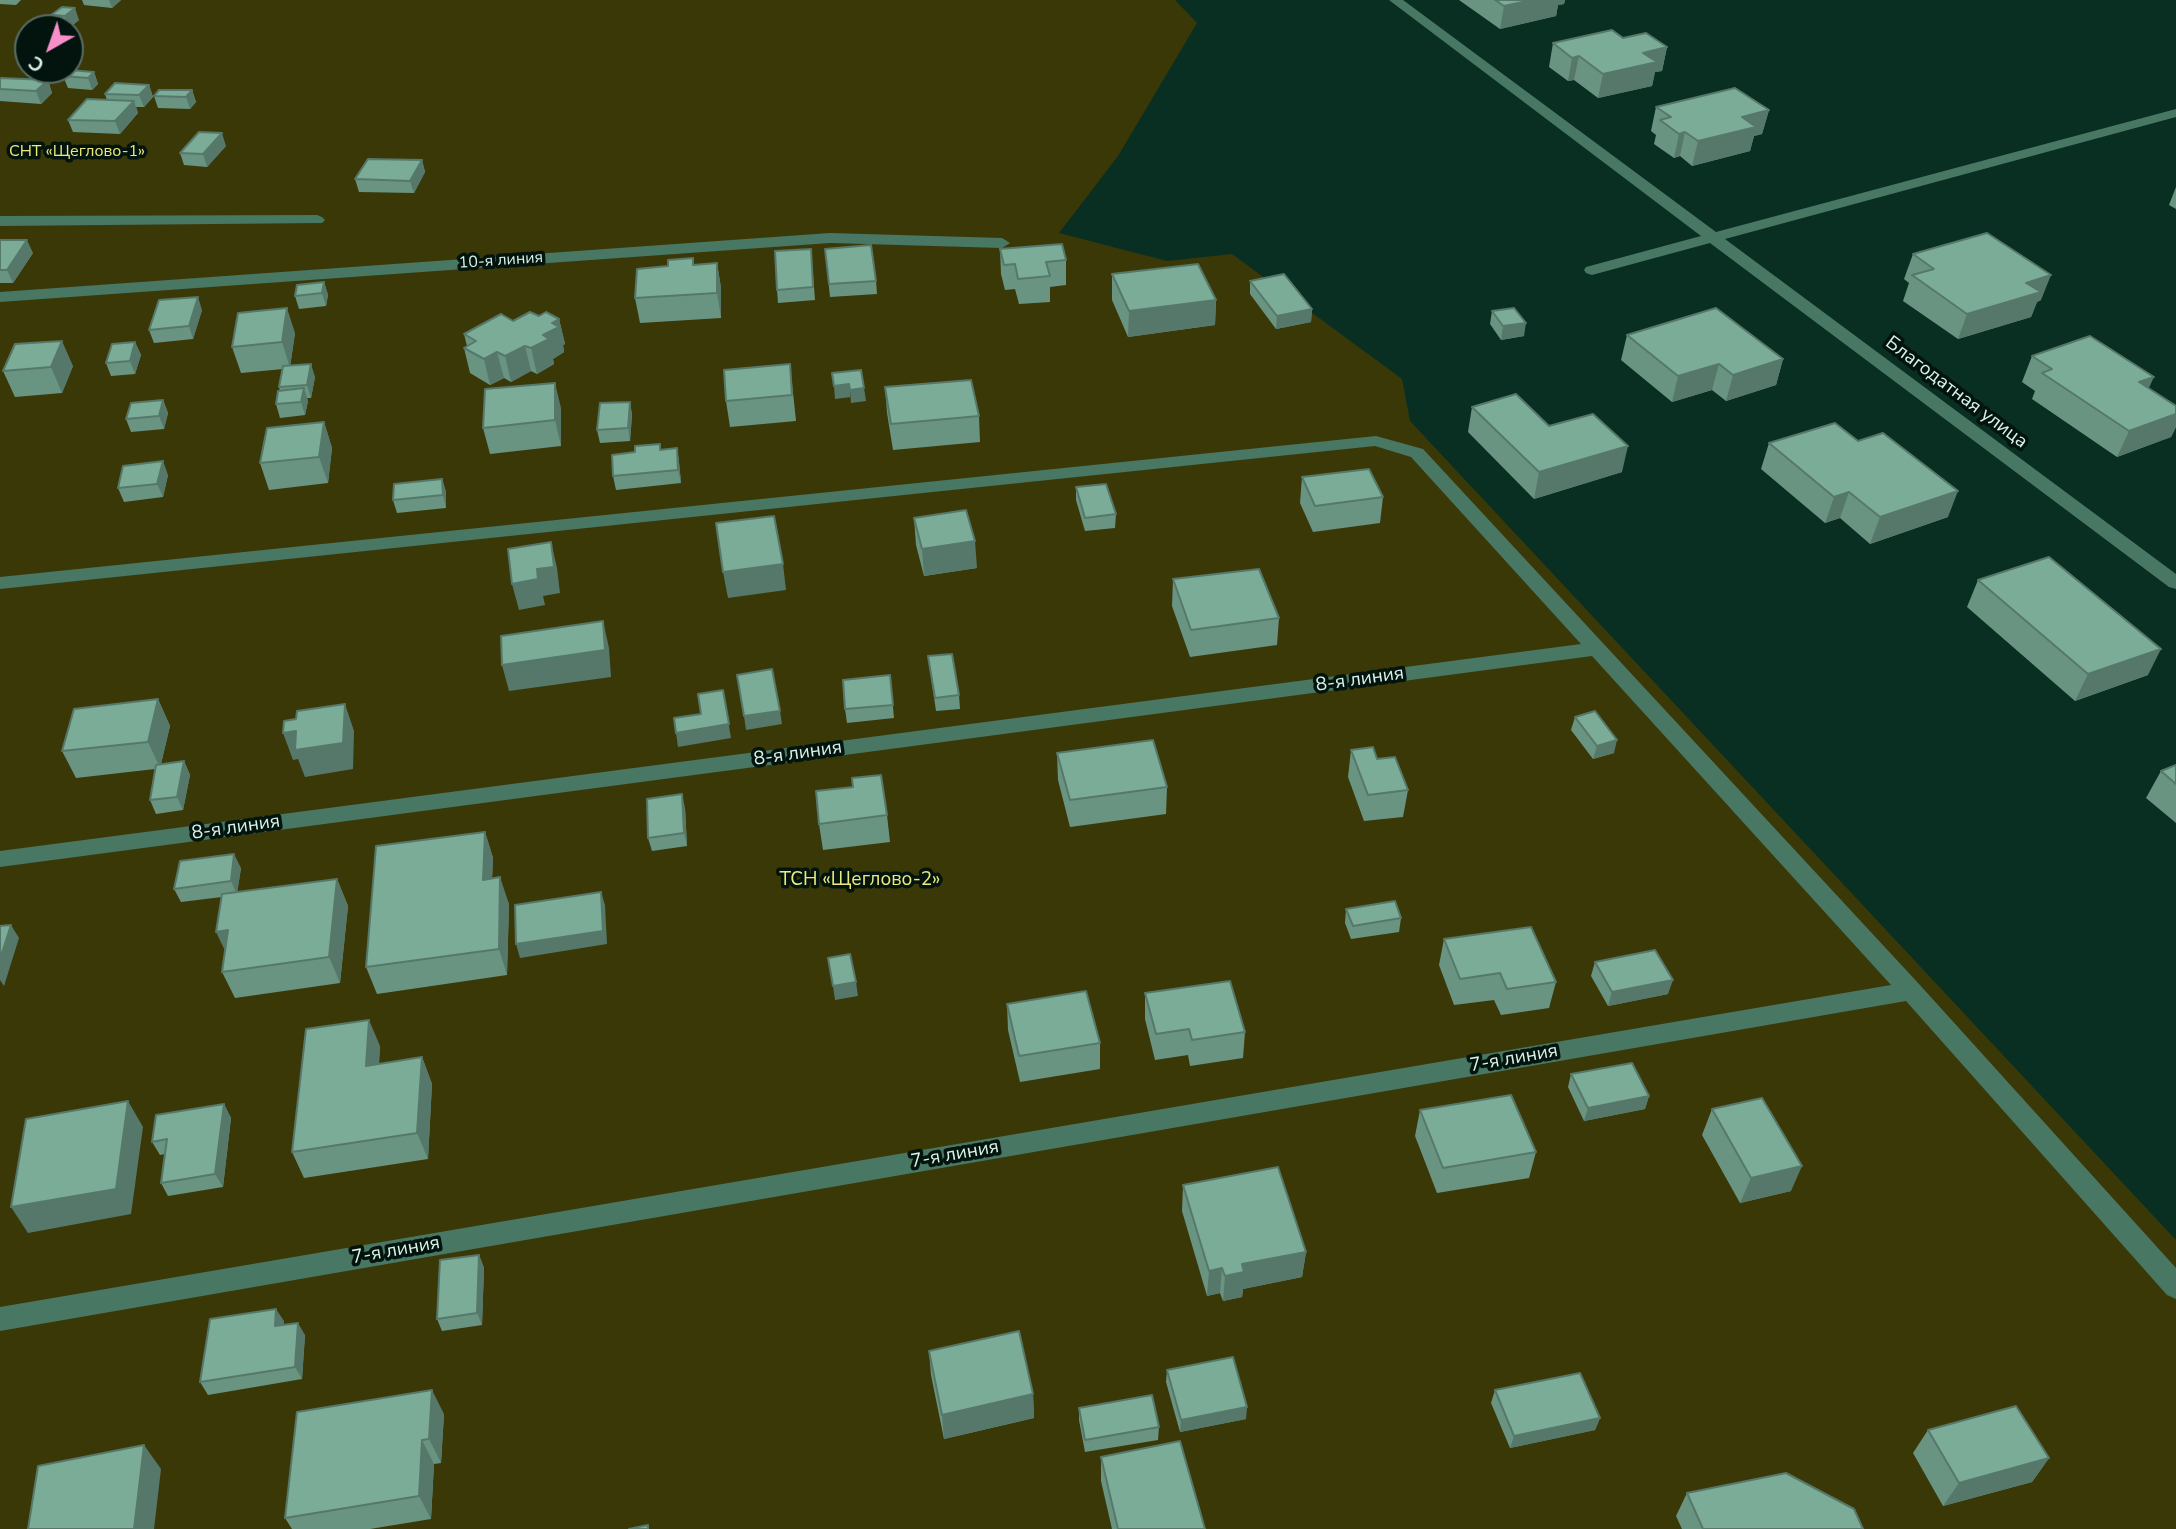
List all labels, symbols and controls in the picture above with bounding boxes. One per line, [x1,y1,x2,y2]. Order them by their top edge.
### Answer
north arrow [14,14,84,84]
text: С [23,49,50,78]
park label: СНТ «Щеглово-1» [9,142,145,162]
street label: 10-я линия [458,248,544,274]
street label: Благодатная улица [1880,332,2032,454]
street label: 8-я линия [1314,663,1406,697]
street label: 8-я линия [752,737,844,771]
street label: 8-я линия [190,811,282,845]
park label: ТСН «Щеглово-2» [780,869,940,891]
street label: 7-я линия [1468,1040,1560,1078]
street label: 7-я линия [909,1136,1001,1174]
street label: 7-я линия [350,1232,442,1270]

